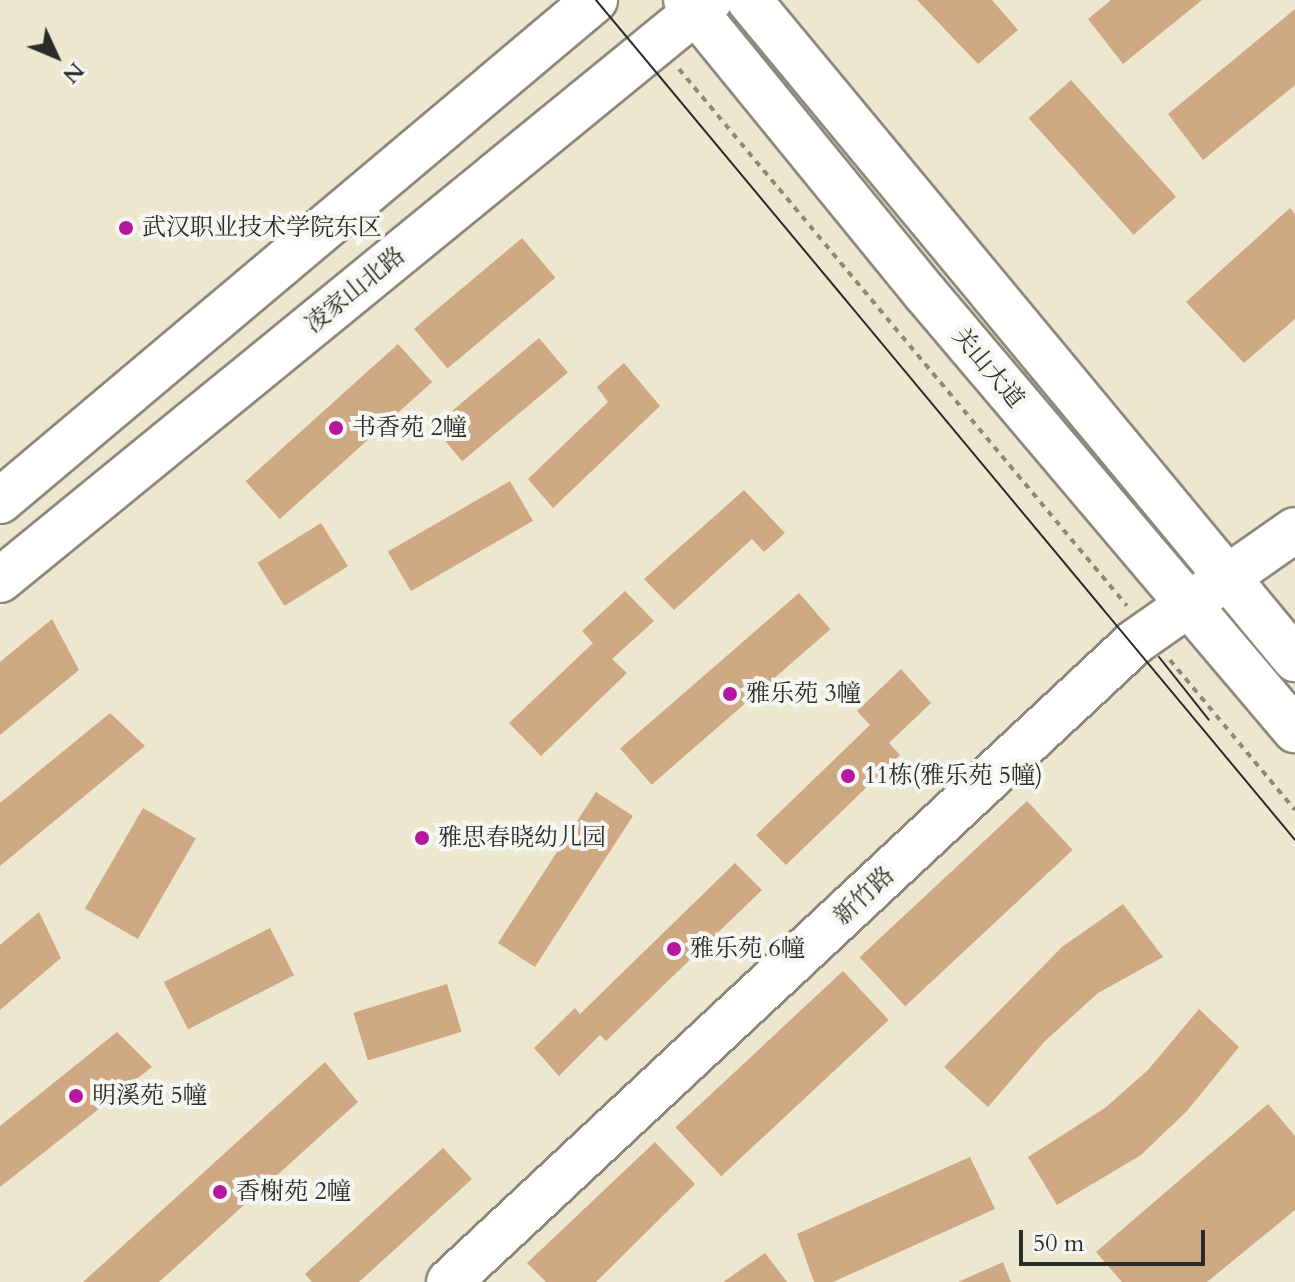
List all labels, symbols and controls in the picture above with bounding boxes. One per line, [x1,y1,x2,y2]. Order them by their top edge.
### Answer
north arrow [16,16,96,96]
text: N [56,55,91,90]
place label: 武汉职业技术学院东区 [142,214,382,242]
marker: 武汉职业技术学院东区 [117,219,135,237]
street label: 凌家山北路 [299,241,411,339]
street label: 关山大道 [946,322,1030,414]
place label: 书香苑 2幢 [352,414,467,442]
marker: 书香苑 2幢 [327,419,345,437]
place label: 雅乐苑 3幢 [746,680,861,708]
marker: 雅乐苑 3幢 [721,685,739,703]
place label: 11栋(雅乐苑 5幢) [864,762,1043,790]
marker: 11栋(雅乐苑 5幢) [839,767,857,785]
place label: 雅思春晓幼儿园 [438,824,606,852]
marker: 雅思春晓幼儿园 [413,829,431,847]
street label: 新竹路 [828,861,900,931]
place label: 雅乐苑 6幢 [690,935,805,963]
marker: 雅乐苑 6幢 [665,940,683,958]
place label: 明溪苑 5幢 [92,1082,207,1110]
marker: 明溪苑 5幢 [67,1087,85,1105]
place label: 香榭苑 2幢 [236,1178,351,1206]
marker: 香榭苑 2幢 [211,1183,229,1201]
scale bar [1023,1214,1209,1264]
text: 50 m [1033,1227,1084,1260]

